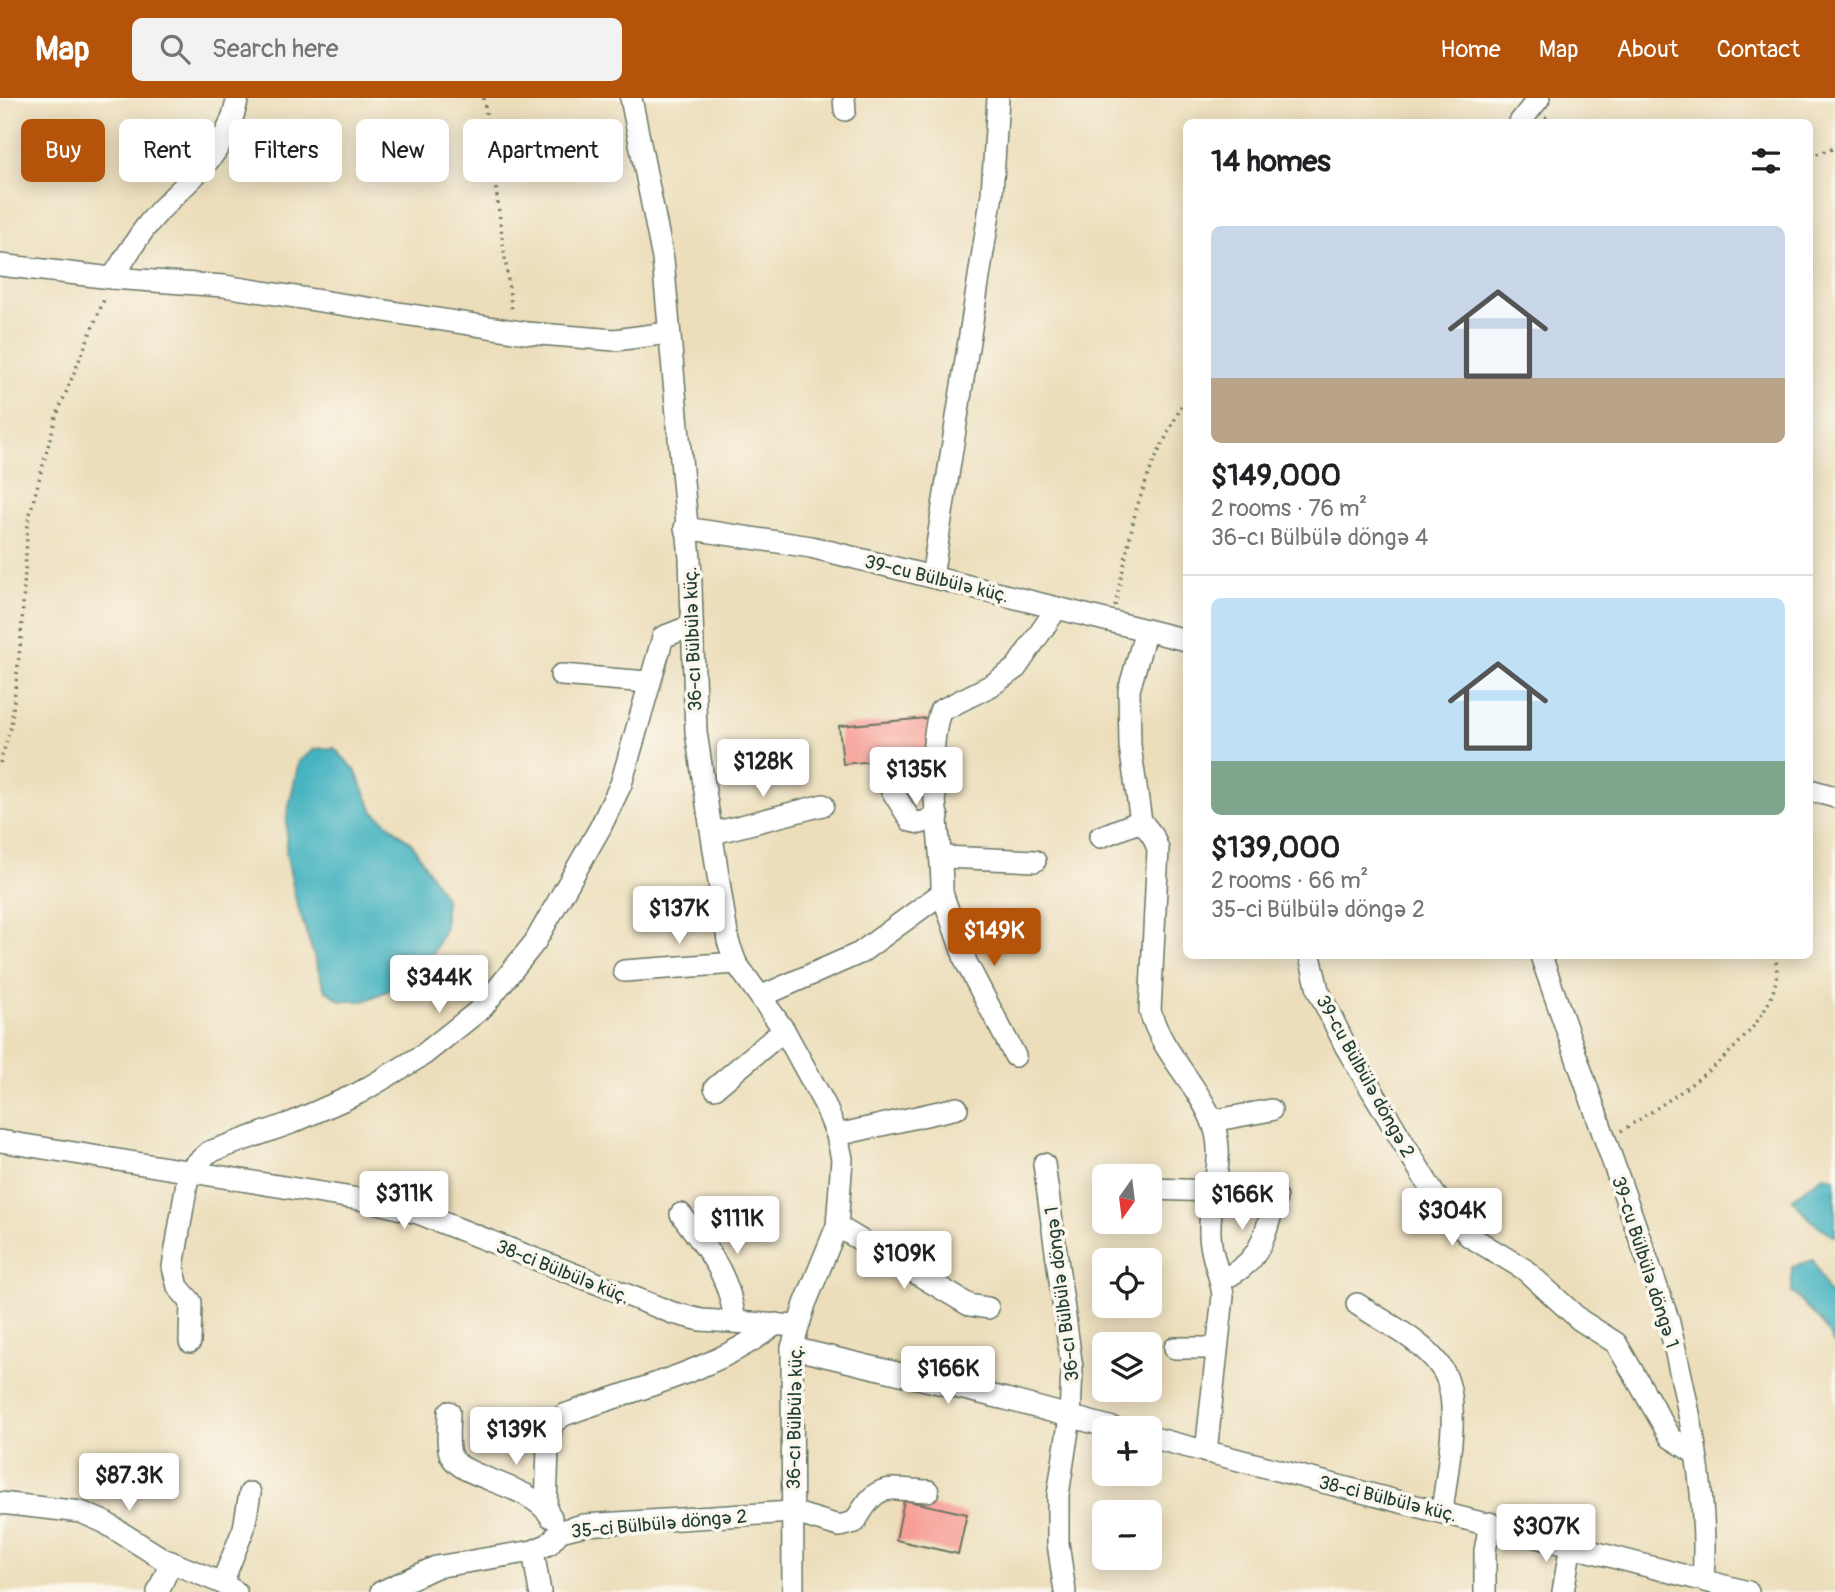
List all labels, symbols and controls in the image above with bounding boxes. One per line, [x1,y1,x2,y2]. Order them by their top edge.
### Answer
search box [132,18,622,81]
text: Map [35,29,90,70]
icon: search [156,30,194,68]
text: Search here [212,33,339,65]
text: Home [1440,35,1501,64]
text: Map [1539,35,1579,64]
text: About [1617,35,1679,64]
text: Contact [1717,35,1800,64]
chip: Buy [21,119,105,182]
chip: Rent [119,119,215,182]
chip: Filters [229,119,342,182]
chip: New [356,119,449,182]
chip: Apartment [463,119,623,182]
icon: filters [1747,142,1785,180]
text: 14 homes [1211,143,1331,180]
icon: home [1435,271,1561,397]
text: $149,000 [1211,457,1341,494]
text: 2 rooms · 76 m² [1211,494,1367,523]
text: 36-cı Bülbülə döngə 4 [1211,523,1428,552]
street label: 39-cu Bülbülə küç. [862,549,1011,609]
street label: 36-cı Bülbülə küç. [678,566,708,712]
icon: home [1435,643,1561,769]
pin: $128K [714,740,812,799]
text: $128K [733,747,793,776]
pin: $135K [867,748,965,807]
text: $135K [886,755,946,784]
text: $139,000 [1211,829,1340,866]
text: 2 rooms · 66 m² [1211,866,1368,895]
pin: $137K [630,886,728,946]
text: $137K [649,894,709,923]
text: 35-ci Bülbülə döngə 2 [1211,895,1425,924]
pin: $149K [945,908,1043,968]
text: $149K [964,916,1024,945]
pin: $344K [390,956,488,1015]
text: $344K [406,963,472,992]
street label: 39-cu Bülbülə döngə 2 [1310,991,1420,1162]
north arrow [1092,1164,1162,1234]
map controls [1092,1164,1162,1570]
pin: $311K [355,1172,453,1231]
pin: $166K [1193,1172,1291,1232]
street label: 39-cu Bülbülə döngə 1 [1606,1173,1684,1351]
text: $311K [375,1179,433,1208]
text: $166K [1211,1180,1273,1209]
pin: $304K [1403,1188,1501,1248]
pin: $111K [688,1196,786,1256]
text: $304K [1418,1196,1486,1225]
text: $111K [710,1204,764,1233]
street label: 36-cı Bülbülə döngə 1 [1039,1205,1085,1383]
pin: $109K [855,1232,953,1291]
street label: 38-ci Bülbülə küç. [493,1234,633,1310]
text: $109K [873,1239,935,1268]
button: locate [1092,1248,1162,1318]
button: layers [1092,1332,1162,1402]
street label: 36-cı Bülbülə küç. [782,1344,808,1490]
pin: $166K [899,1346,997,1406]
text: $166K [917,1354,979,1383]
pin: $139K [467,1408,565,1467]
text: $139K [486,1415,546,1444]
button: + [1092,1416,1162,1486]
pin: $87.3K [72,1454,186,1513]
text: $87.3K [95,1461,163,1490]
street label: 38-ci Bülbülə küç. [1316,1470,1459,1528]
button: − [1092,1500,1162,1570]
street label: 35-ci Bülbülə döngə 2 [570,1504,748,1544]
pin: $307K [1497,1504,1595,1564]
text: $307K [1512,1512,1580,1541]

